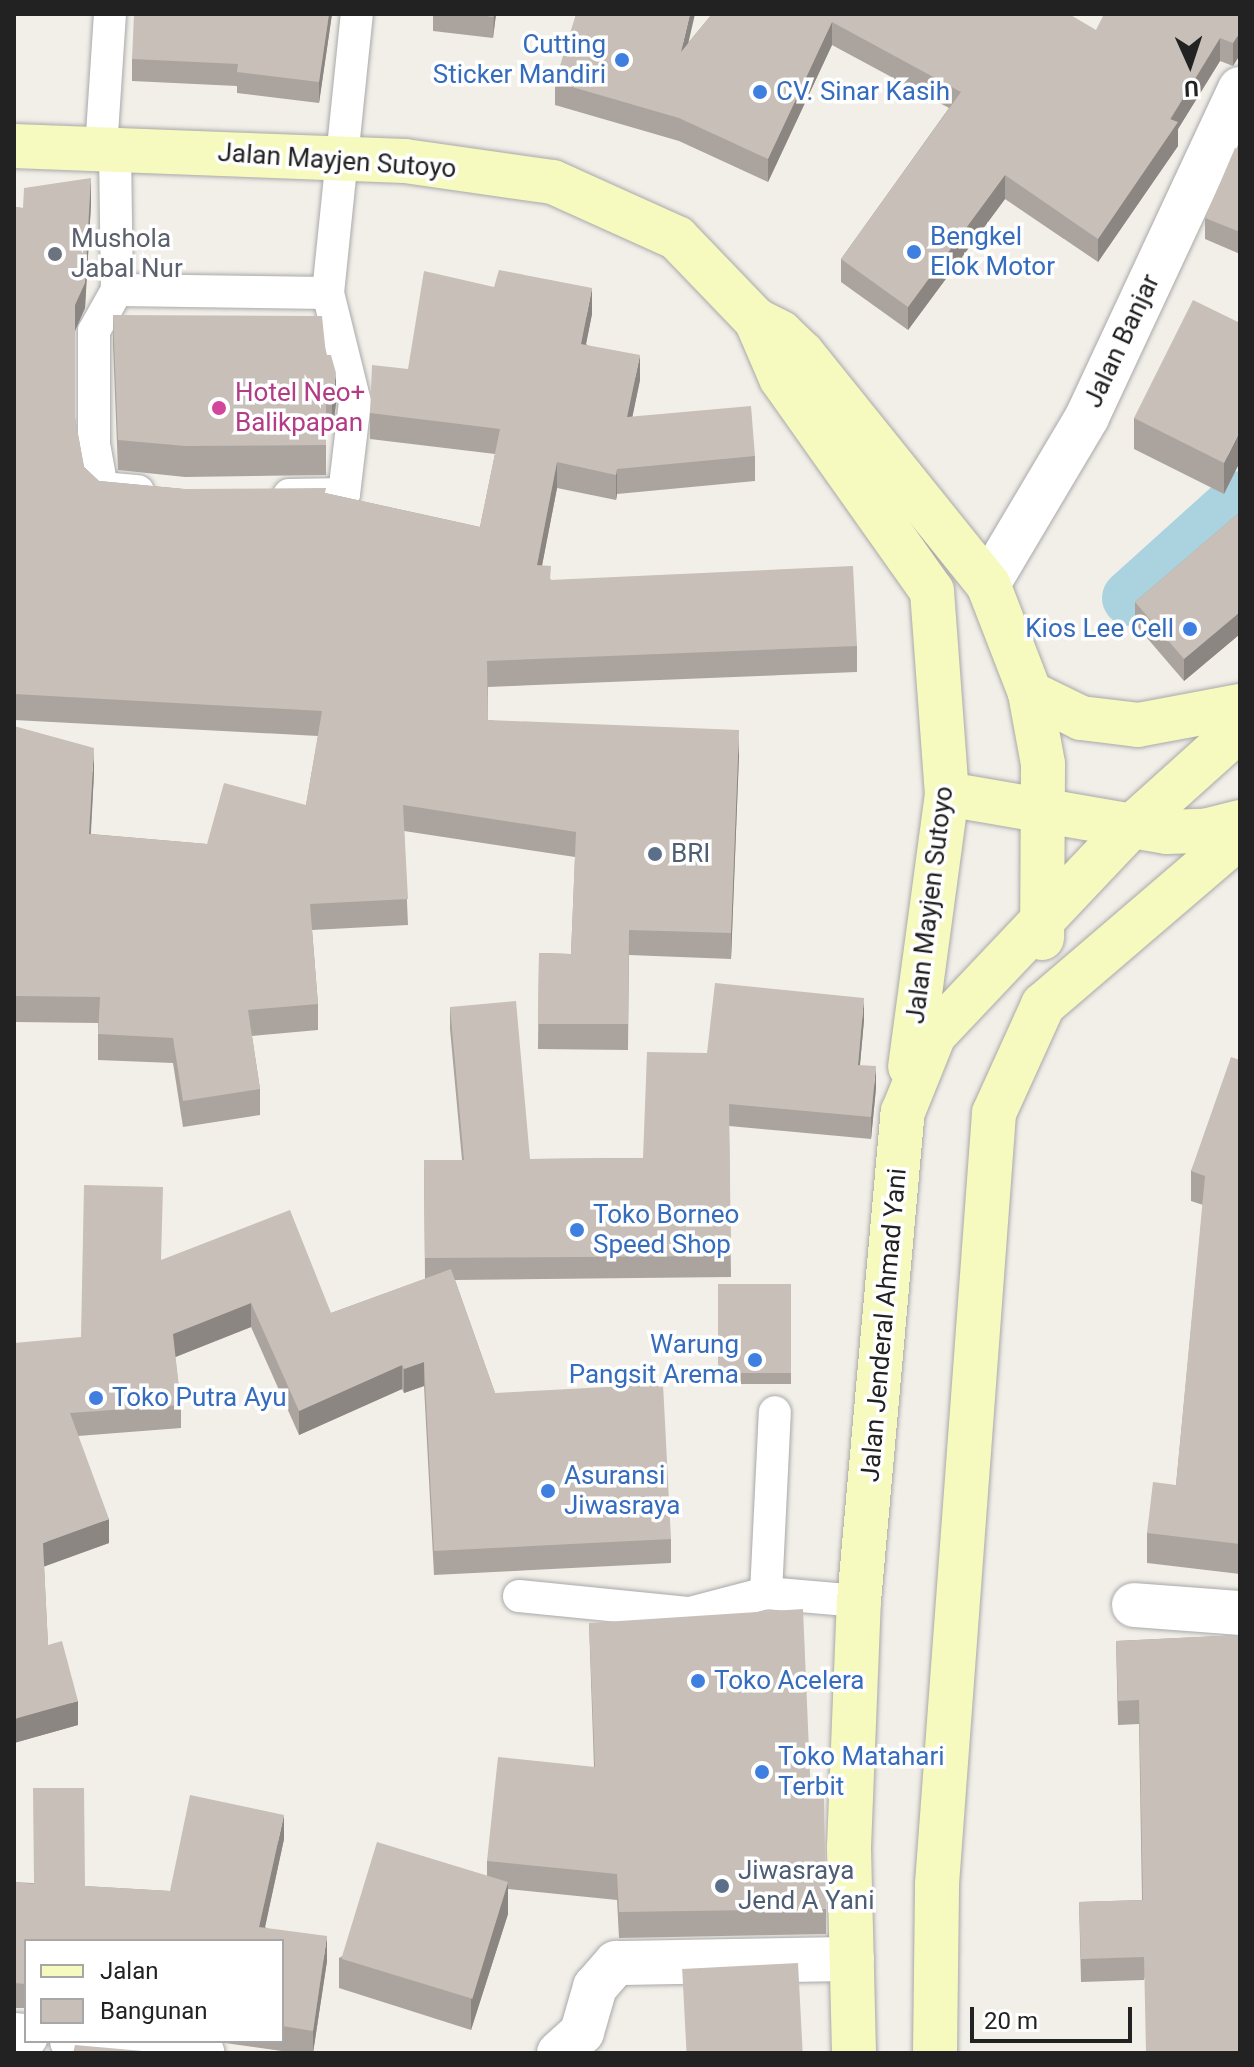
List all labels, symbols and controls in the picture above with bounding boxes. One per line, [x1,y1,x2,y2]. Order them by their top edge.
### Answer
north arrow [1150,24,1230,104]
place label: Cutting Sticker Mandiri [433,29,606,90]
marker: Cutting Sticker Mandiri [613,51,631,69]
place label: CV. Sinar Kasih [776,76,950,108]
text: U [1183,76,1199,101]
marker: CV. Sinar Kasih [751,83,769,101]
street label: Jalan Mayjen Sutoyo [217,137,457,185]
place label: Bengkel Elok Motor [930,221,1055,282]
place label: Mushola Jabal Nur [71,223,183,284]
marker: Bengkel Elok Motor [905,243,923,261]
marker: Mushola Jabal Nur [46,245,64,263]
street label: Jalan Banjar [1078,269,1166,413]
place label: Hotel Neo+ Balikpapan [235,377,365,438]
marker: Hotel Neo+ Balikpapan [210,399,228,417]
place label: Kios Lee Cell [1025,613,1174,645]
marker: Kios Lee Cell [1181,620,1199,638]
street label: Jalan Mayjen Sutoyo [900,784,960,1026]
place label: BRI [671,838,710,870]
marker: BRI [646,845,664,863]
street label: Jalan Jenderal Ahmad Yani [855,1167,913,1483]
place label: Toko Borneo Speed Shop [593,1199,739,1260]
marker: Toko Borneo Speed Shop [568,1221,586,1239]
place label: Warung Pangsit Arema [569,1329,739,1390]
marker: Warung Pangsit Arema [746,1351,764,1369]
place label: Toko Putra Ayu [112,1382,287,1414]
marker: Toko Putra Ayu [87,1389,105,1407]
place label: Asuransi Jiwasraya [564,1460,680,1522]
marker: Asuransi Jiwasraya [539,1482,557,1500]
place label: Toko Acelera [714,1665,864,1697]
marker: Toko Acelera [689,1672,707,1690]
place label: Toko Matahari Terbit [778,1741,945,1802]
marker: Toko Matahari Terbit [753,1763,771,1781]
place label: Jiwasraya Jend A Yani [738,1855,875,1916]
marker: Jiwasraya Jend A Yani [713,1877,731,1895]
legend [24,1939,284,2043]
text: Jalan [100,1957,158,1985]
scale bar [974,1991,1136,2041]
text: Bangunan [100,1997,208,2025]
text: 20 m [984,2007,1038,2035]

